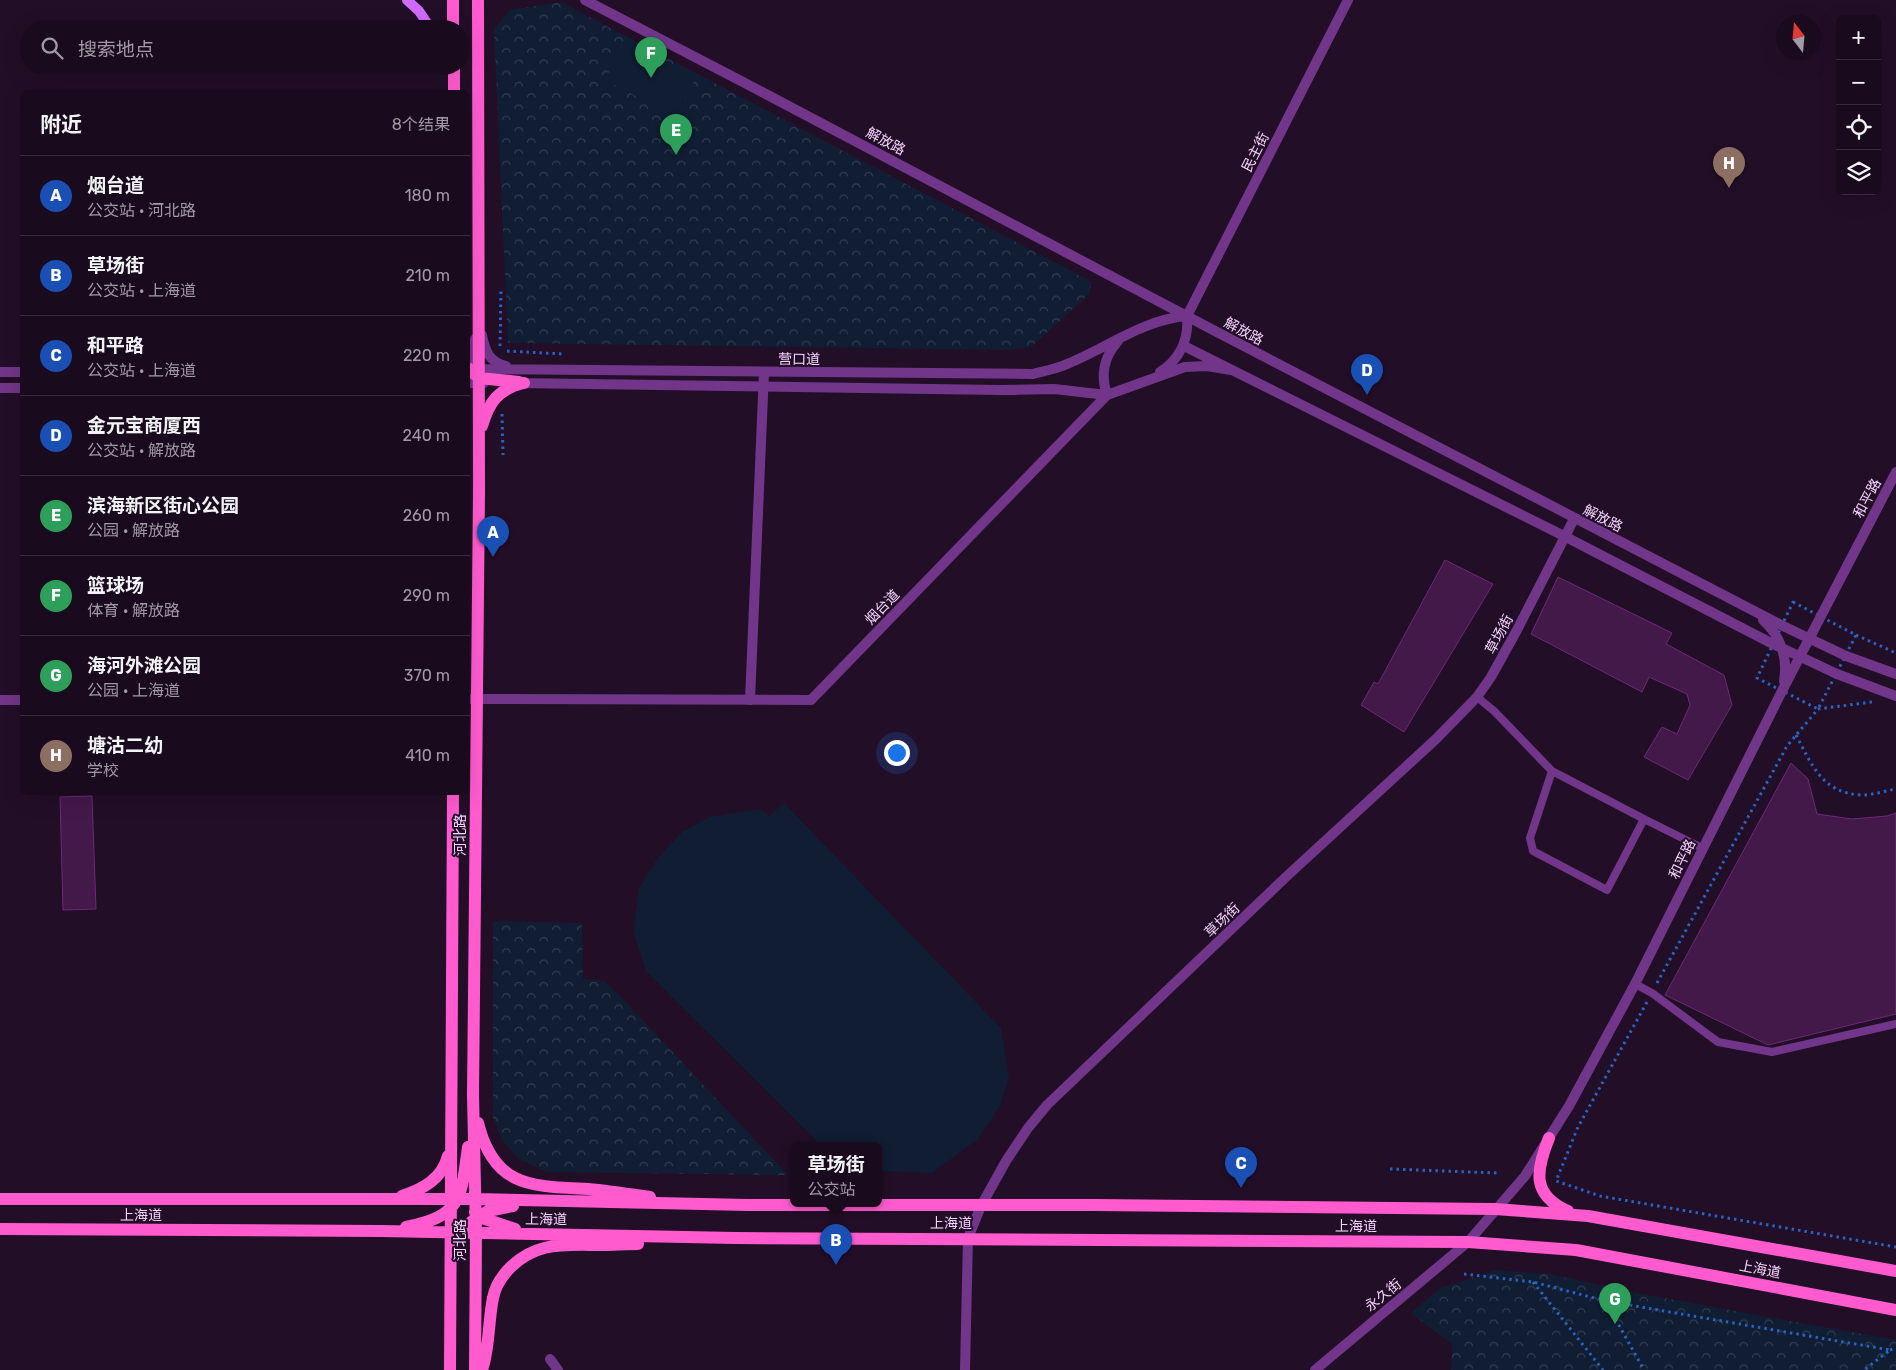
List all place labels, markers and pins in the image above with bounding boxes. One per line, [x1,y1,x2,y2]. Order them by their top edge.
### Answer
pin: F [635,37,667,78]
pin: E [660,114,692,155]
pin: H [1713,147,1745,188]
pin: D [1351,354,1383,395]
pin: A [477,516,509,557]
pin: C [1225,1147,1257,1188]
pin: B [820,1224,852,1265]
pin: G [1599,1283,1631,1324]

